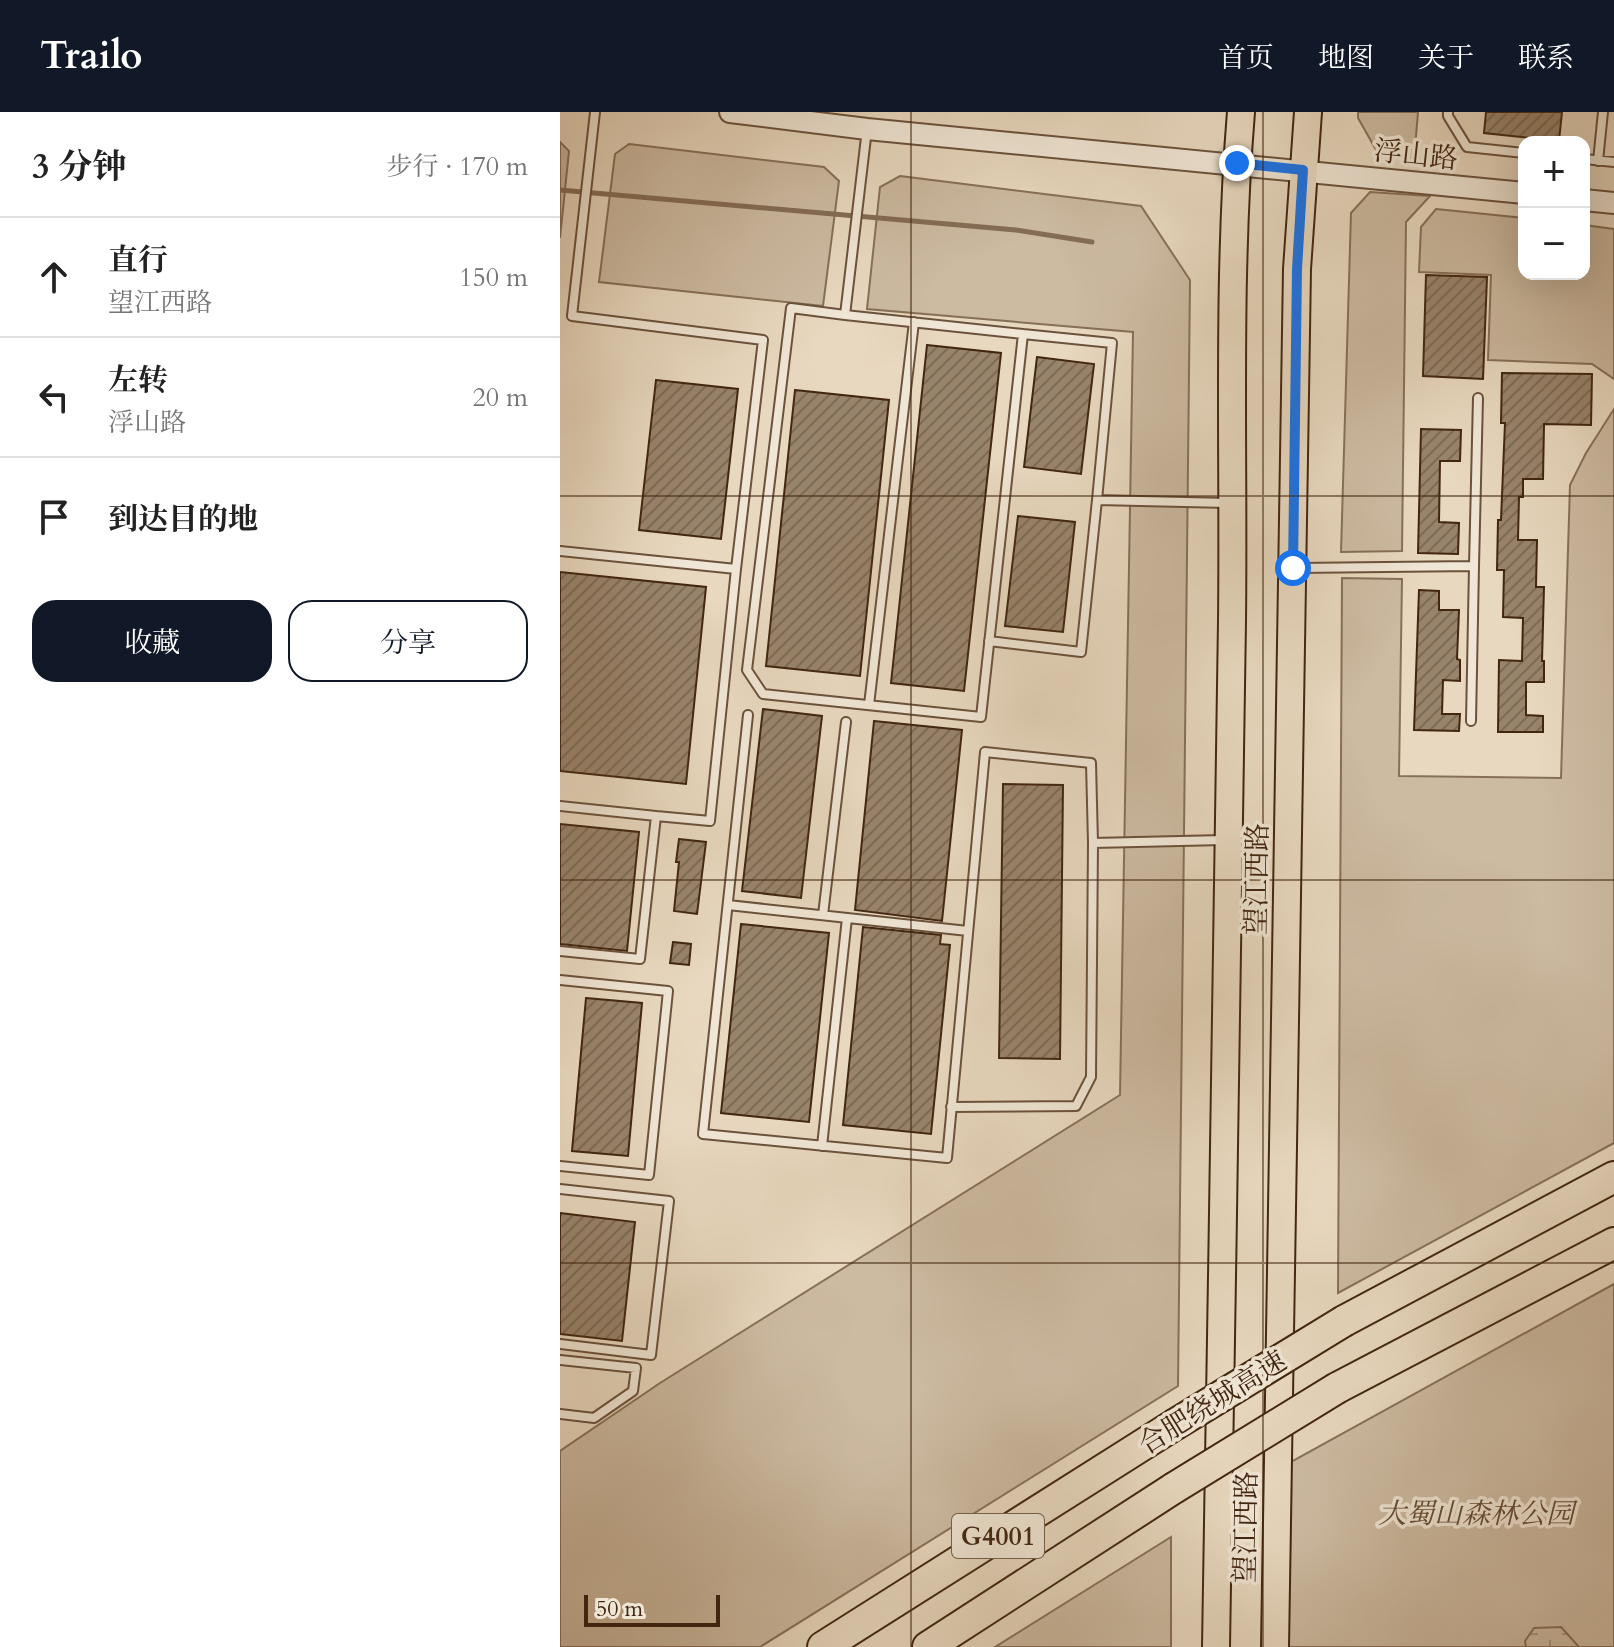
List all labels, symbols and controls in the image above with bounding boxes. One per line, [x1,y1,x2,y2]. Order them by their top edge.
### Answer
text: Trailo [40,30,142,82]
text: 首页 [1218,39,1274,77]
text: 地图 [1318,39,1374,77]
text: 关于 [1418,39,1474,77]
text: 联系 [1518,39,1574,77]
street label: 浮山路 [1372,132,1460,178]
map controls [1518,136,1590,280]
button: + [1518,136,1590,208]
text: 3 分钟 [32,144,127,190]
route end [1219,145,1255,181]
text: 步行 · 170 m [387,149,528,184]
button: − [1518,208,1590,280]
text: 直行 [108,240,168,281]
icon: ahead [32,255,76,299]
text: 150 m [459,260,528,295]
text: 望江西路 [108,285,212,320]
text: 左转 [108,360,168,401]
icon: left [32,375,76,419]
text: 20 m [472,380,528,415]
text: 浮山路 [108,405,186,440]
icon: arrive [32,495,76,539]
text: 到达目的地 [108,499,258,540]
route start [1275,550,1311,586]
button: 收藏 [32,600,272,682]
button: 分享 [288,600,528,682]
street label: 望江西路 [1237,823,1277,935]
street label: 合肥绕城高速 [1131,1342,1294,1463]
street label: 望江西路 [1226,1471,1266,1583]
park label: 大蜀山森林公园 [1378,1495,1578,1533]
road number: G4001 [952,1514,1044,1558]
scale bar [584,1591,720,1627]
text: 50 m [596,1594,643,1624]

